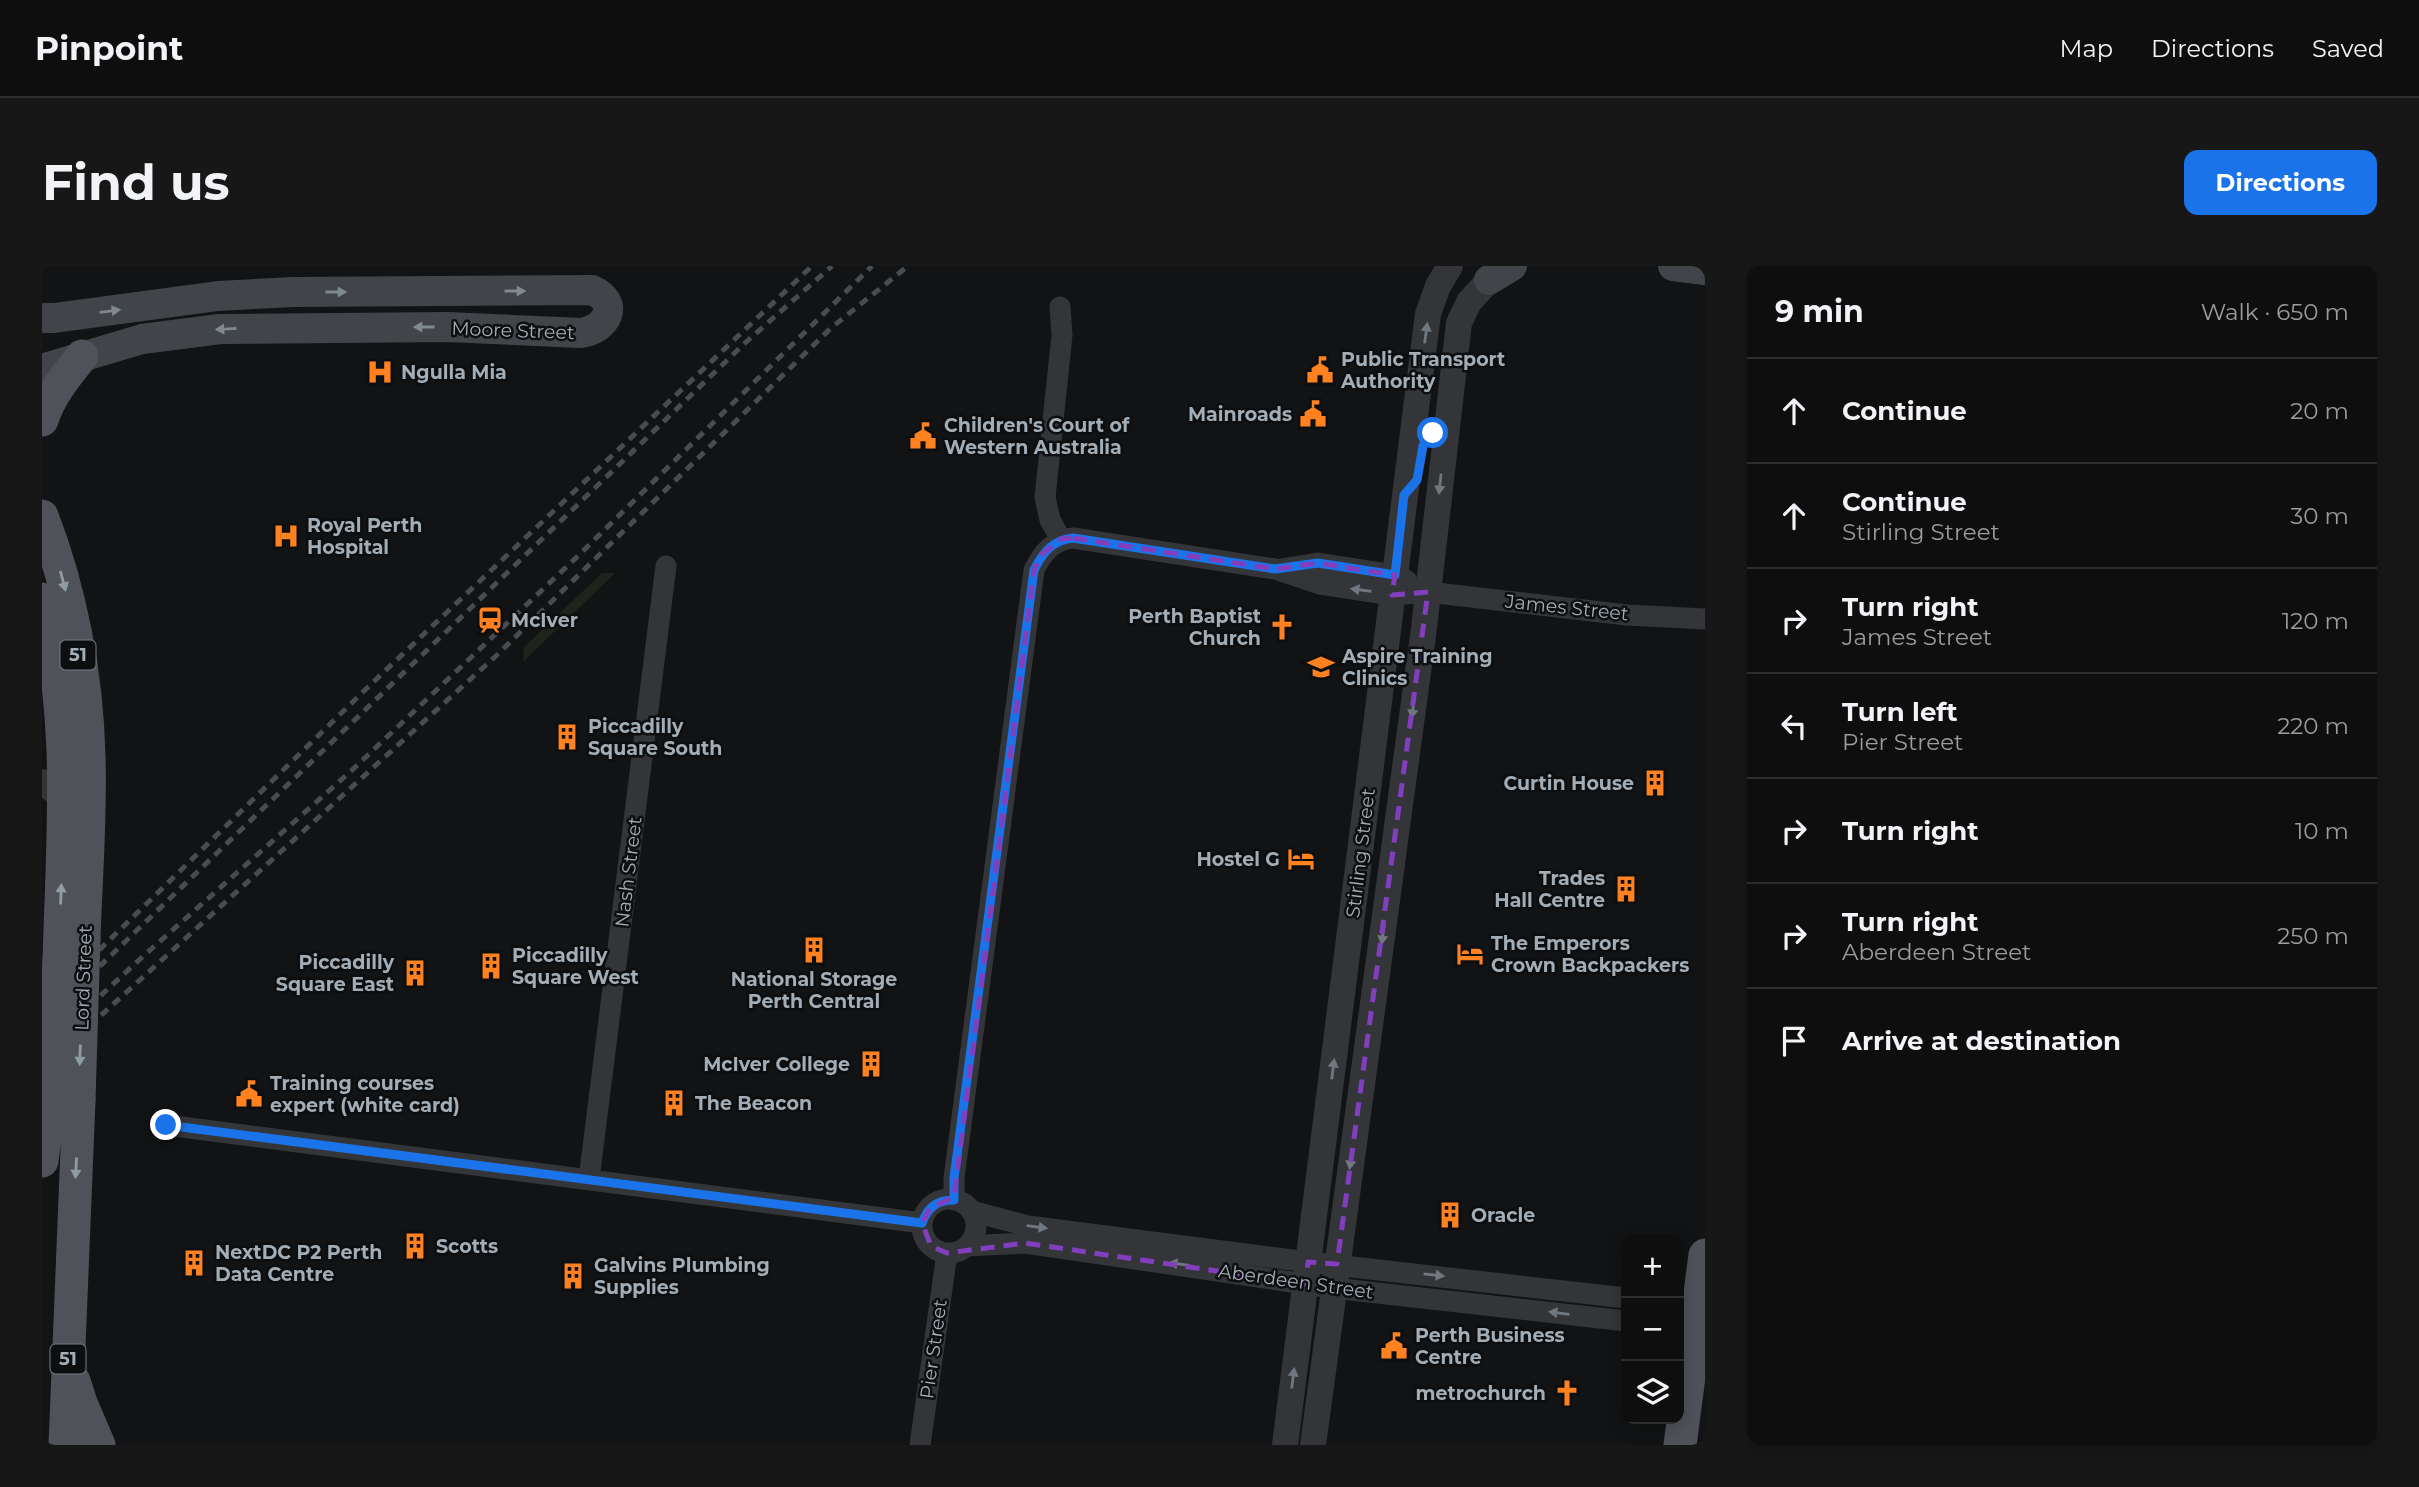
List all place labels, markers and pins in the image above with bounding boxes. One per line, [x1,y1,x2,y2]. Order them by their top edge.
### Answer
place label: Public Transport Authority [1340,348,1505,393]
public building icon: Public Transport Authority [1305,355,1335,385]
hospital icon: Ngulla Mia [365,357,395,387]
place label: Ngulla Mia [401,361,507,384]
public building icon: Mainroads [1298,399,1328,429]
place label: Mainroads [1188,403,1292,426]
place label: Children's Court of Western Australia [944,414,1130,459]
public building icon: Children's Court of Western Australia [908,421,938,451]
place label: Royal Perth Hospital [307,514,422,559]
hospital icon: Royal Perth Hospital [271,521,301,551]
station icon: McIver [475,605,505,635]
place label: Perth Baptist Church [1128,605,1261,650]
place label: McIver [511,609,578,632]
church icon: Perth Baptist Church [1267,612,1297,642]
place label: Aspire Training Clinics [1341,645,1493,690]
school or university icon: Aspire Training Clinics [1306,652,1336,682]
place label: Piccadilly Square South [588,715,722,760]
building icon: Piccadilly Square South [552,722,582,752]
building icon: Curtin House [1640,768,1670,798]
place label: Curtin House [1504,772,1634,795]
hotel icon: Hostel G [1286,844,1316,874]
place label: Hostel G [1196,848,1280,871]
place label: Trades Hall Centre [1494,867,1605,912]
building icon: Trades Hall Centre [1611,874,1641,904]
place label: The Emperors Crown Backpackers [1491,932,1689,977]
building icon: National Storage Perth Central [799,935,829,965]
hotel icon: The Emperors Crown Backpackers [1455,939,1485,969]
place label: Piccadilly Square West [512,944,639,989]
place label: Piccadilly Square East [276,951,395,996]
building icon: Piccadilly Square West [476,951,506,981]
building icon: Piccadilly Square East [400,958,430,988]
place label: National Storage Perth Central [731,968,897,1013]
building icon: McIver College [856,1049,886,1079]
place label: McIver College [703,1053,850,1076]
place label: Training courses expert (white card) [270,1072,460,1117]
public building icon: Training courses expert (white card) [234,1079,264,1109]
building icon: The Beacon [659,1088,689,1118]
place label: The Beacon [695,1092,812,1115]
building icon: Oracle [1435,1200,1465,1230]
place label: Oracle [1471,1204,1535,1227]
building icon: Scotts [400,1231,430,1261]
place label: Scotts [436,1235,498,1258]
place label: NextDC P2 Perth Data Centre [215,1241,382,1286]
building icon: NextDC P2 Perth Data Centre [179,1248,209,1278]
place label: Galvins Plumbing Supplies [594,1254,770,1299]
building icon: Galvins Plumbing Supplies [558,1261,588,1291]
place label: Perth Business Centre [1415,1324,1565,1369]
public building icon: Perth Business Centre [1379,1331,1409,1361]
church icon: metrochurch [1552,1378,1582,1408]
place label: metrochurch [1416,1382,1546,1405]

